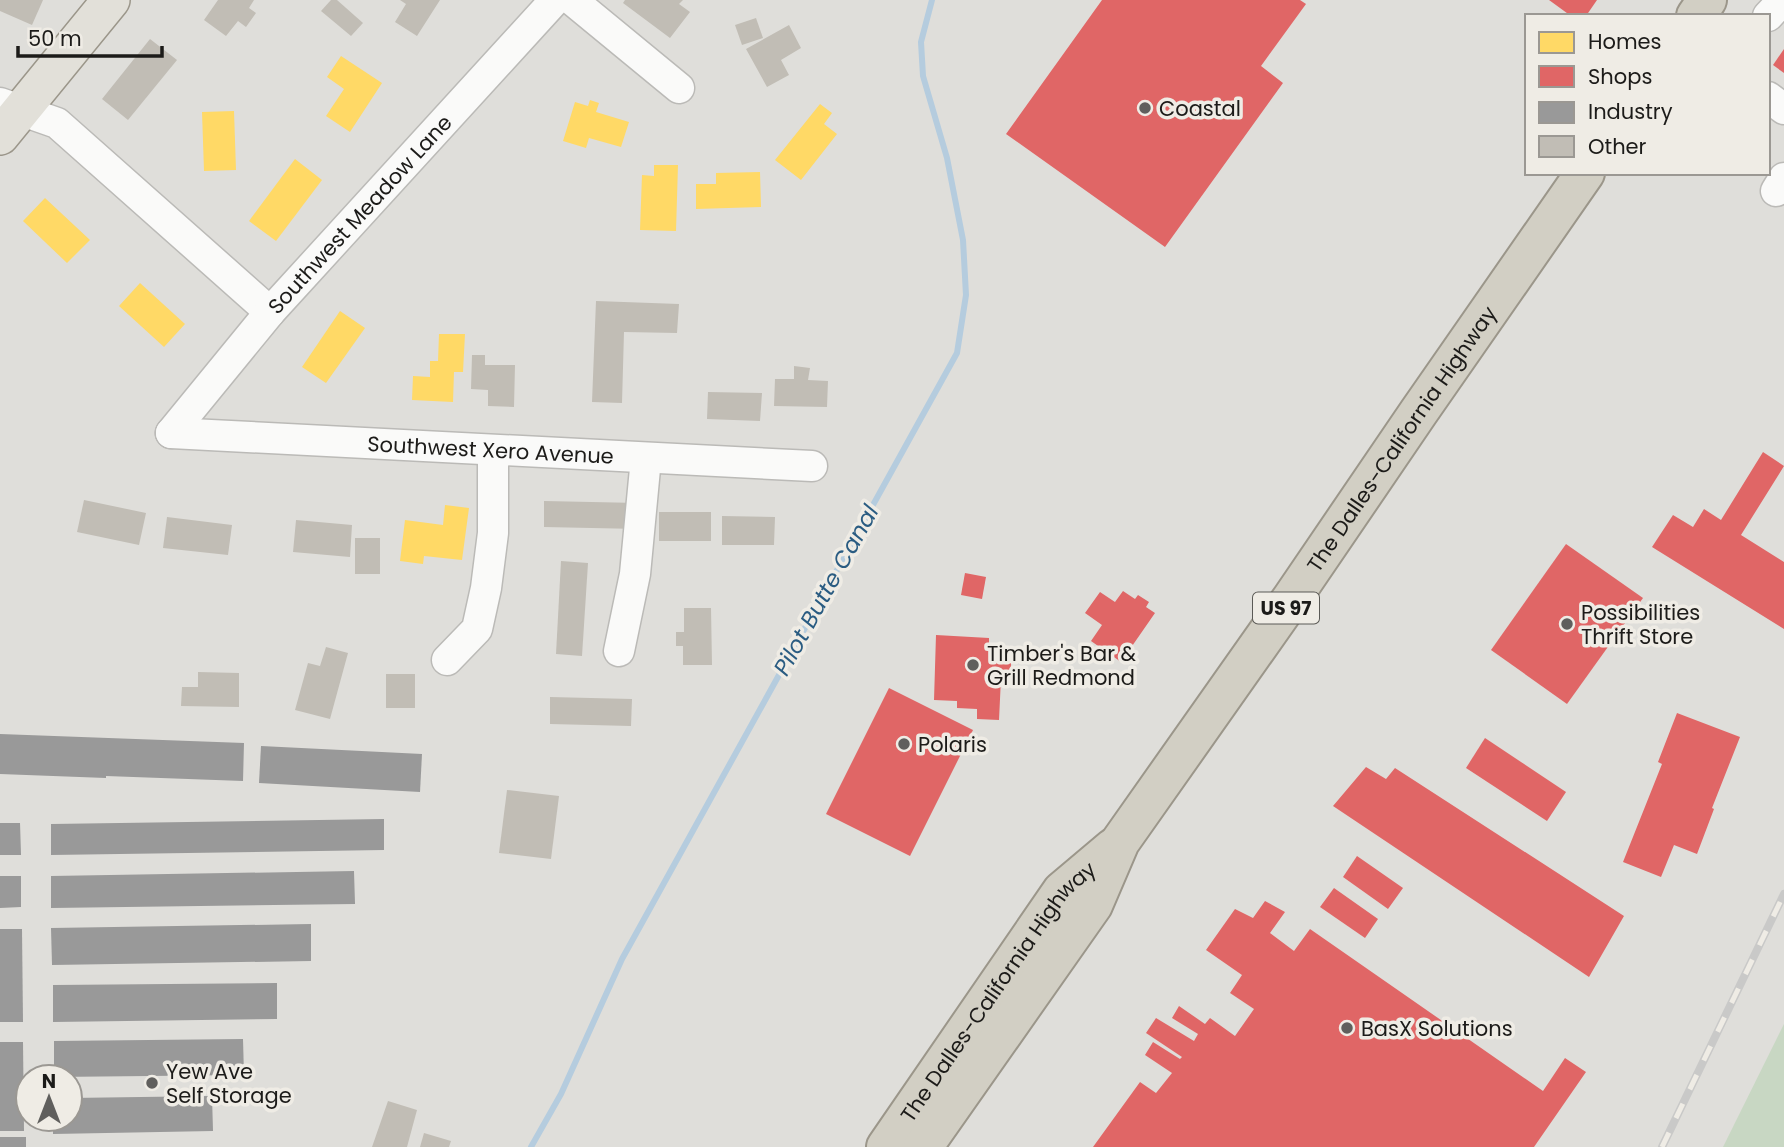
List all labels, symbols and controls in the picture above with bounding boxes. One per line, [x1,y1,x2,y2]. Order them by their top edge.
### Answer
scale bar [18,14,161,58]
legend [1525,14,1770,175]
text: 50 m [28,24,82,53]
text: Homes [1588,27,1662,56]
text: Shops [1588,62,1652,91]
place label: Coastal [1159,94,1241,123]
text: Industry [1588,97,1673,126]
marker: Coastal [1137,100,1153,116]
street label: Southwest Meadow Lane [261,108,458,320]
text: Other [1588,132,1647,161]
street label: The Dalles-California Highway [1300,300,1503,577]
street label: Southwest Xero Avenue [367,429,615,470]
water label: Pilot Butte Canal [766,499,886,681]
road number: US 97 [1253,593,1319,624]
place label: Possibilities Thrift Store [1581,598,1700,651]
marker: Possibilities Thrift Store [1559,616,1575,632]
place label: Timber's Bar & Grill Redmond [987,639,1137,692]
marker: Timber's Bar & Grill Redmond [965,657,981,673]
place label: Polaris [918,730,987,759]
marker: Polaris [896,736,912,752]
street label: The Dalles-California Highway [893,854,1102,1127]
place label: BasX Solutions [1361,1014,1513,1043]
marker: BasX Solutions [1339,1020,1355,1036]
place label: Yew Ave Self Storage [166,1057,292,1110]
north arrow [14,1063,84,1133]
text: N [42,1068,56,1095]
marker: Yew Ave Self Storage [144,1075,160,1091]

